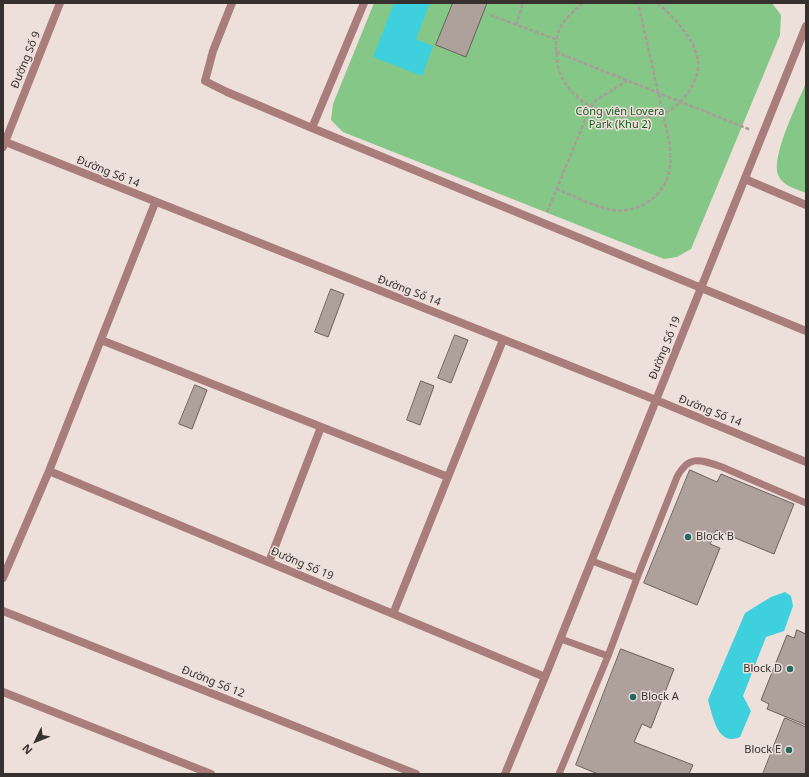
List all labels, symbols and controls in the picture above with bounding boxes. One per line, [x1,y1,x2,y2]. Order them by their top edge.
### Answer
street label: Đường Số 9 [9,29,43,91]
park label: Công viên Lovera Park (Khu 2) [576,105,664,131]
street label: Đường Số 14 [75,153,141,191]
street label: Đường Số 14 [375,273,443,309]
street label: Đường Số 19 [646,315,684,381]
street label: Đường Số 14 [677,392,743,430]
place label: Block B [696,530,734,544]
marker: Block B [683,532,693,542]
street label: Đường Số 19 [269,545,335,583]
place label: Block D [743,662,782,676]
street label: Đường Số 12 [180,663,246,701]
marker: Block D [785,664,795,674]
place label: Block A [641,690,679,704]
marker: Block A [628,692,638,702]
north arrow [16,721,56,761]
text: N [18,741,35,758]
place label: Block E [744,743,781,757]
marker: Block E [784,745,794,755]

